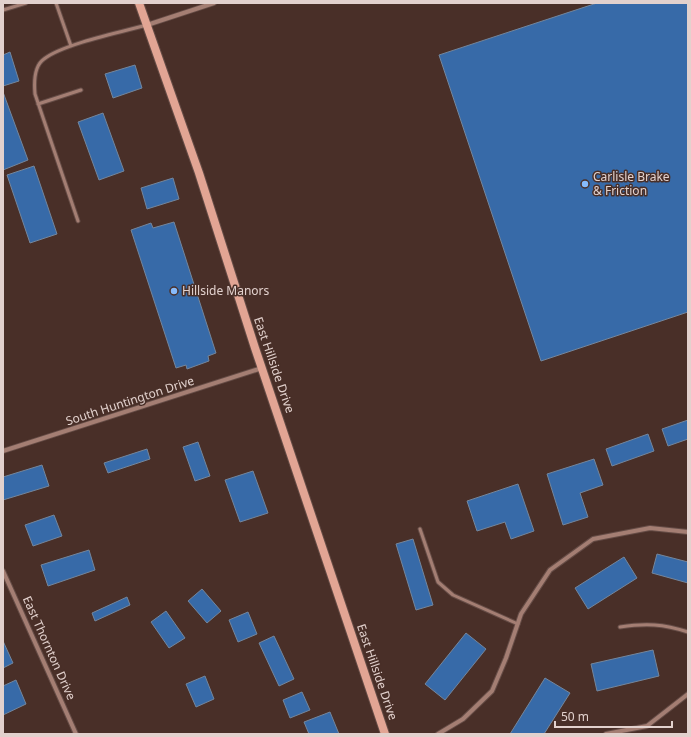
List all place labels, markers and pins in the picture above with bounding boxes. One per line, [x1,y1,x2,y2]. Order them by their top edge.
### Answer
place label: Carlisle Brake & Friction [593,168,670,199]
marker: Carlisle Brake & Friction [580,179,590,189]
place label: Hillside Manors [182,282,270,299]
marker: Hillside Manors [169,286,179,296]

